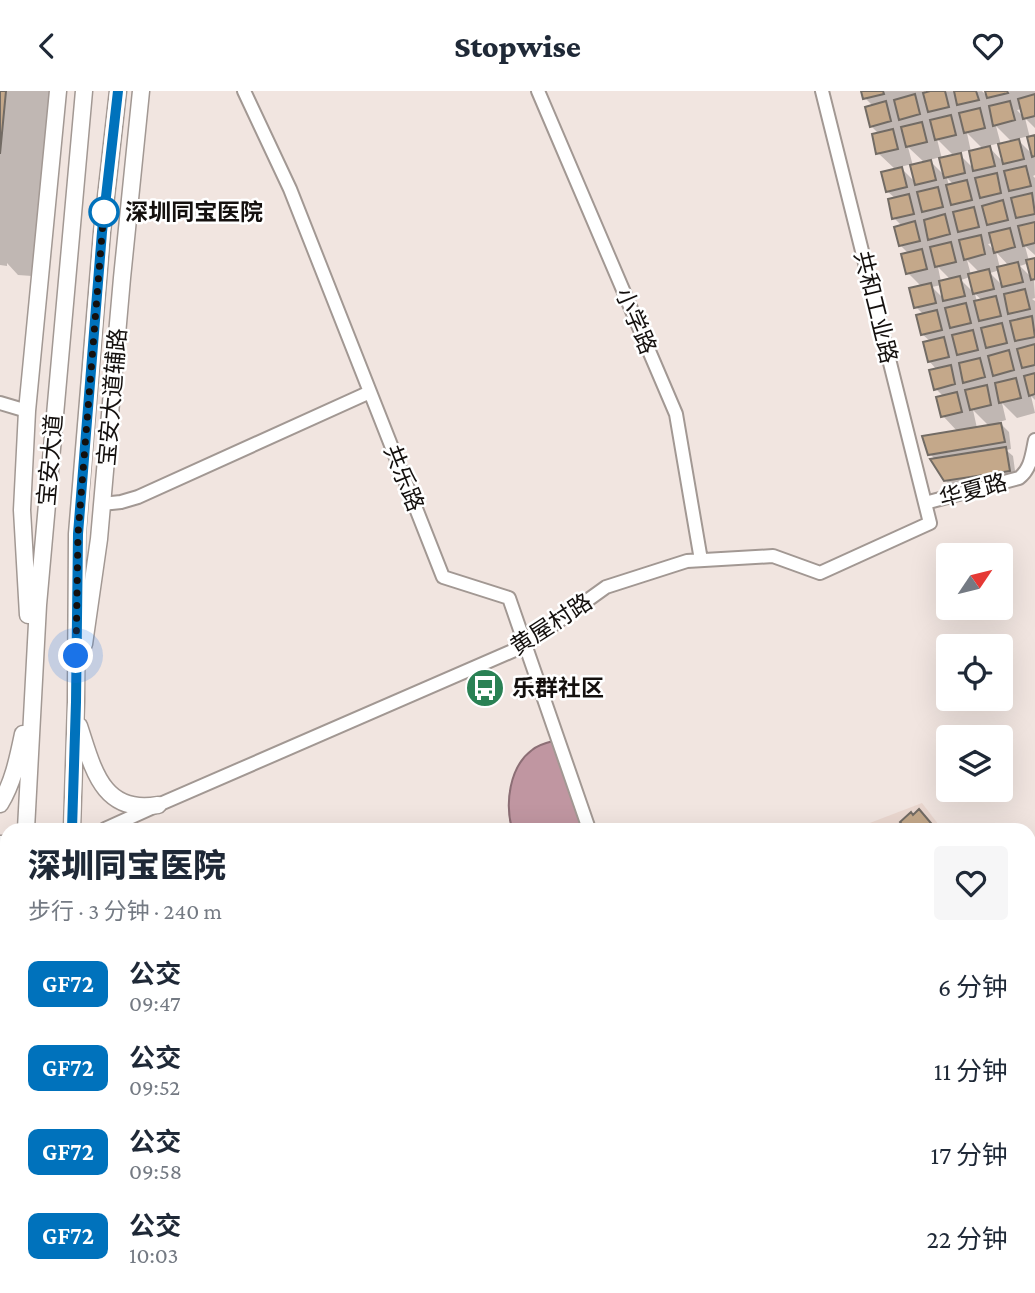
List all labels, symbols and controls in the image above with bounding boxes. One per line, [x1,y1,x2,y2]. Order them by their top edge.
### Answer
icon: back [28,27,66,65]
icon: heart [969,27,1007,65]
text: Stopwise [454,28,581,64]
marker: 深圳同宝医院 [89,197,119,227]
place label: 深圳同宝医院 [125,199,263,225]
street label: 共和工业路 [849,248,903,366]
street label: 小学路 [611,284,661,358]
street label: 宝安大道辅路 [93,327,131,467]
street label: 宝安大道 [33,413,67,507]
street label: 共乐路 [379,441,429,515]
street label: 华夏路 [936,469,1010,511]
north arrow [936,543,1013,619]
map controls [936,543,1013,802]
street label: 黄屋村路 [505,588,597,660]
button: locate [936,634,1013,711]
your location [58,638,93,673]
bus stop icon: 乐群社区 [464,667,506,709]
place label: 乐群社区 [512,675,604,701]
button: layers [936,725,1013,802]
button: heart [934,846,1008,920]
text: 深圳同宝医院 [28,847,226,884]
text: 步行 · 3 分钟 · 240 m [28,898,222,924]
text: 公交 [129,960,181,989]
text: GF72 [42,970,94,997]
text: 6 分钟 [938,973,1008,1002]
text: 09:47 [129,990,181,1016]
text: 公交 [129,1044,181,1073]
text: GF72 [42,1054,94,1081]
text: 11 分钟 [934,1057,1008,1086]
text: 09:52 [129,1074,180,1100]
text: 公交 [129,1128,181,1157]
text: GF72 [42,1138,94,1165]
text: 17 分钟 [931,1141,1008,1170]
text: 09:58 [129,1158,182,1184]
text: 公交 [129,1212,181,1241]
text: GF72 [42,1222,94,1249]
text: 22 分钟 [926,1225,1008,1254]
text: 10:03 [129,1242,179,1268]

